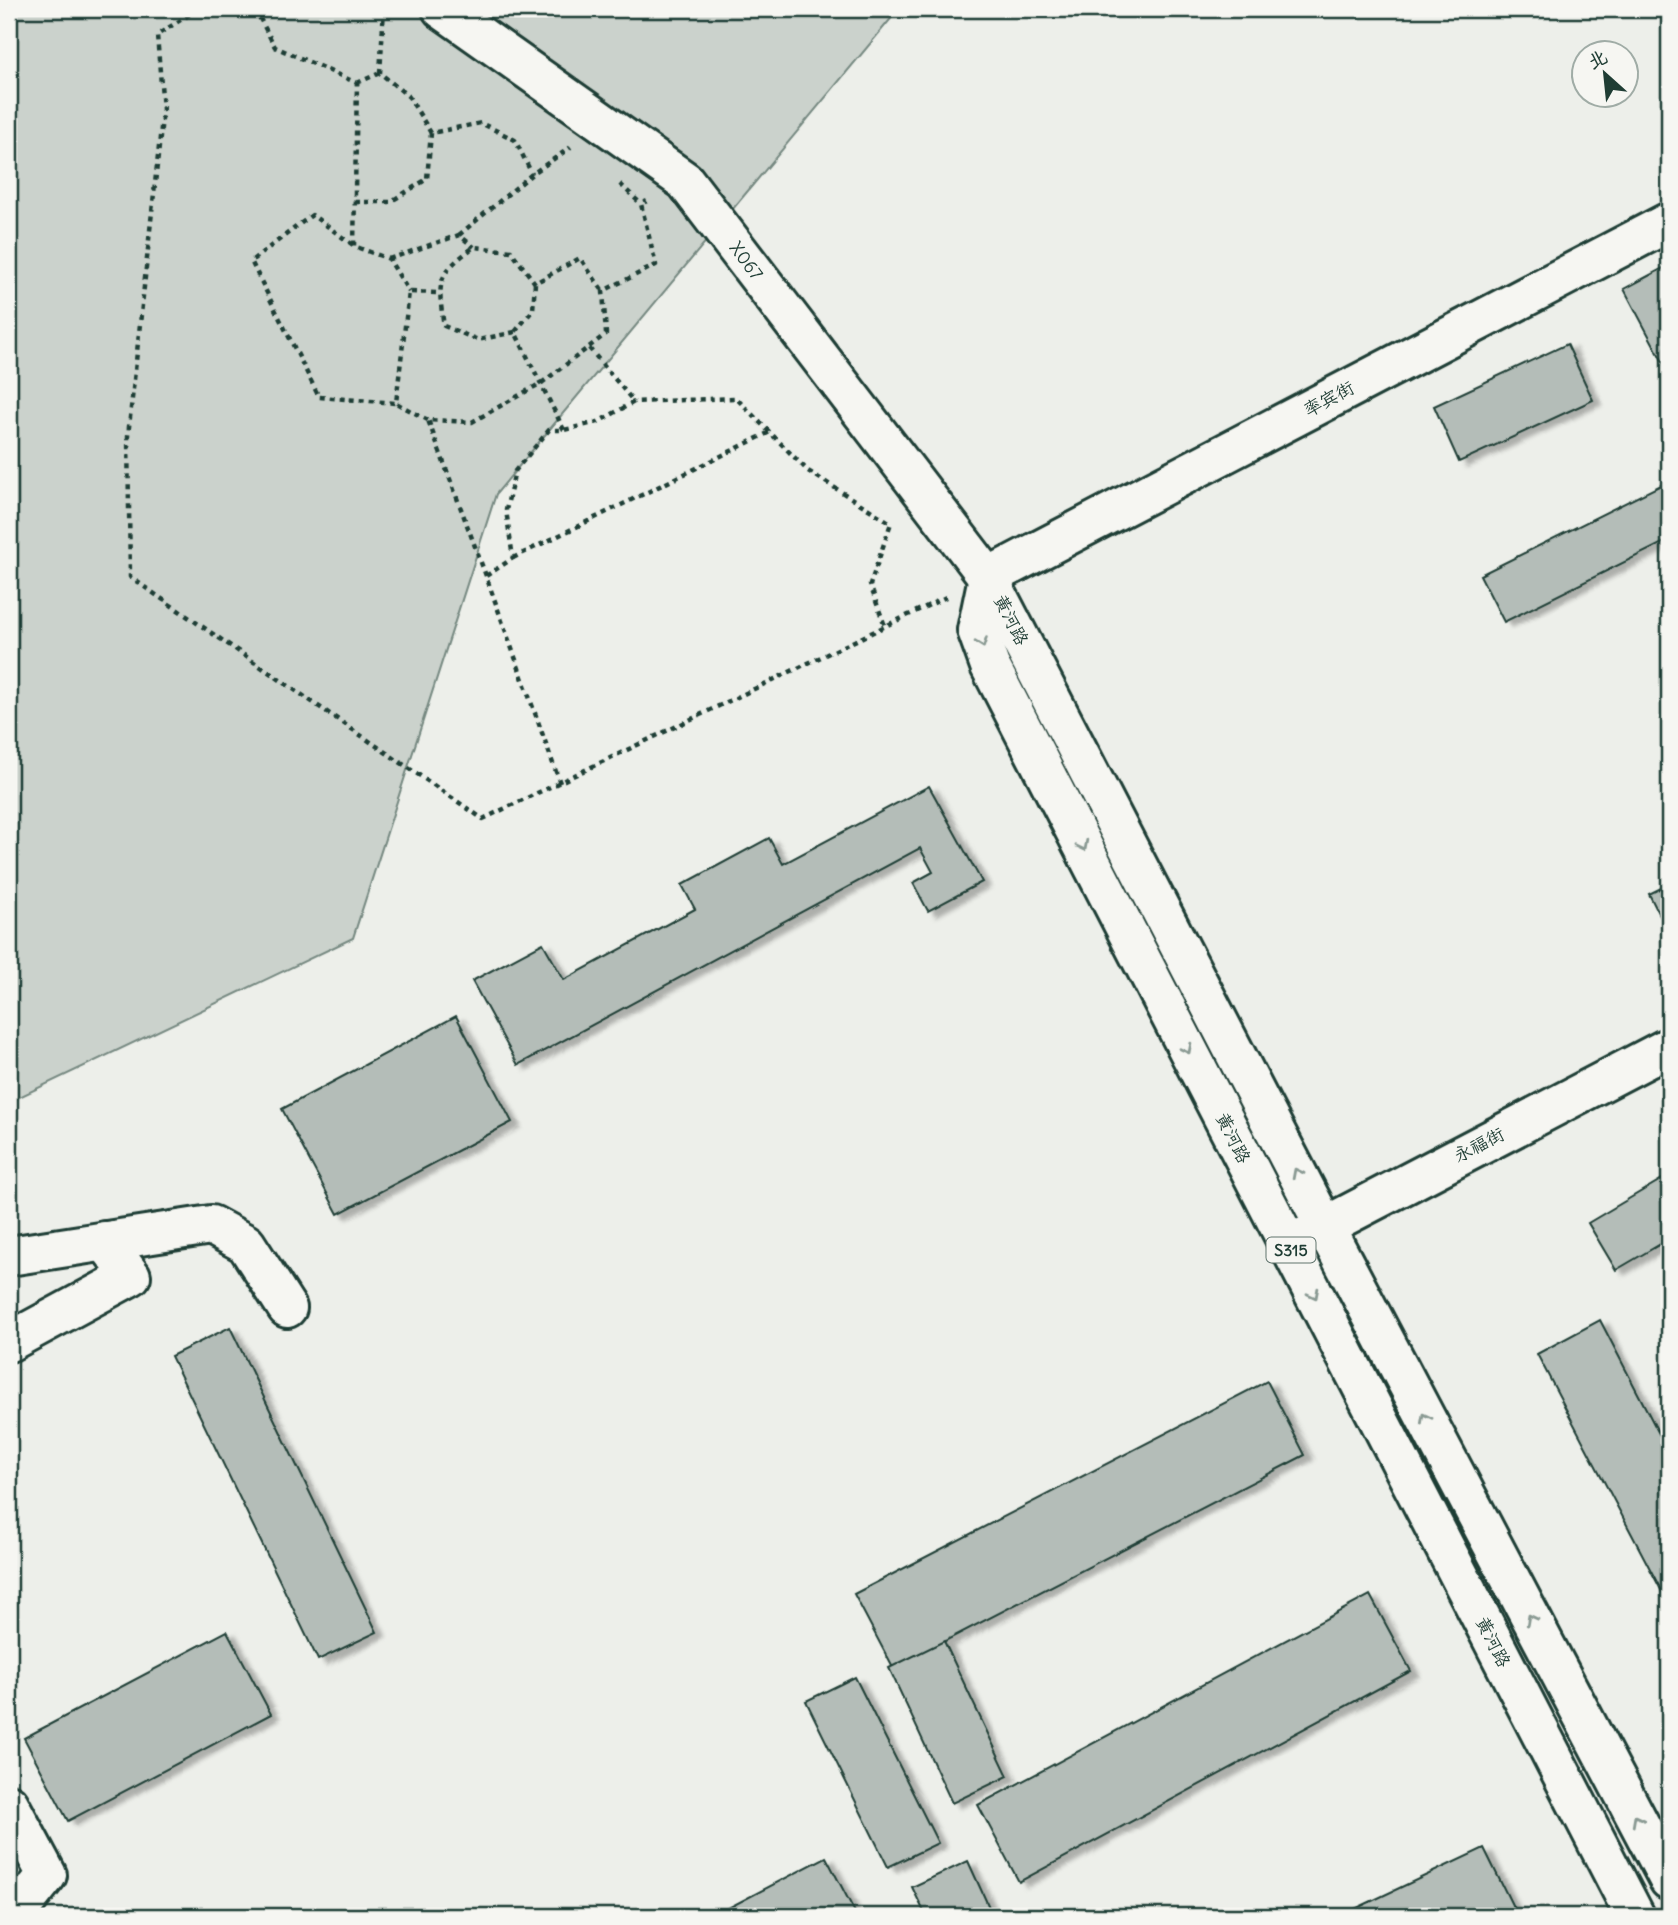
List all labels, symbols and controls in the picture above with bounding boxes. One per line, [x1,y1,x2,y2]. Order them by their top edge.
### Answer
north arrow [1570,38,1640,108]
text: 北 [1583,44,1611,74]
street label: X067 [724,237,768,285]
street label: 率宾街 [1300,376,1358,421]
street label: 黄河路 [989,590,1034,649]
one-way arrow [973,637,987,649]
one-way arrow [1075,839,1088,852]
one-way arrow [1179,1041,1193,1054]
street label: 黄河路 [1211,1108,1256,1167]
street label: 永福街 [1449,1122,1508,1167]
one-way arrow [1291,1168,1305,1180]
road number: S315 [1266,1238,1316,1262]
one-way arrow [1306,1287,1320,1299]
one-way arrow [1420,1412,1433,1425]
street label: 黄河路 [1471,1612,1516,1671]
one-way arrow [1526,1614,1540,1626]
one-way arrow [1632,1815,1646,1827]

